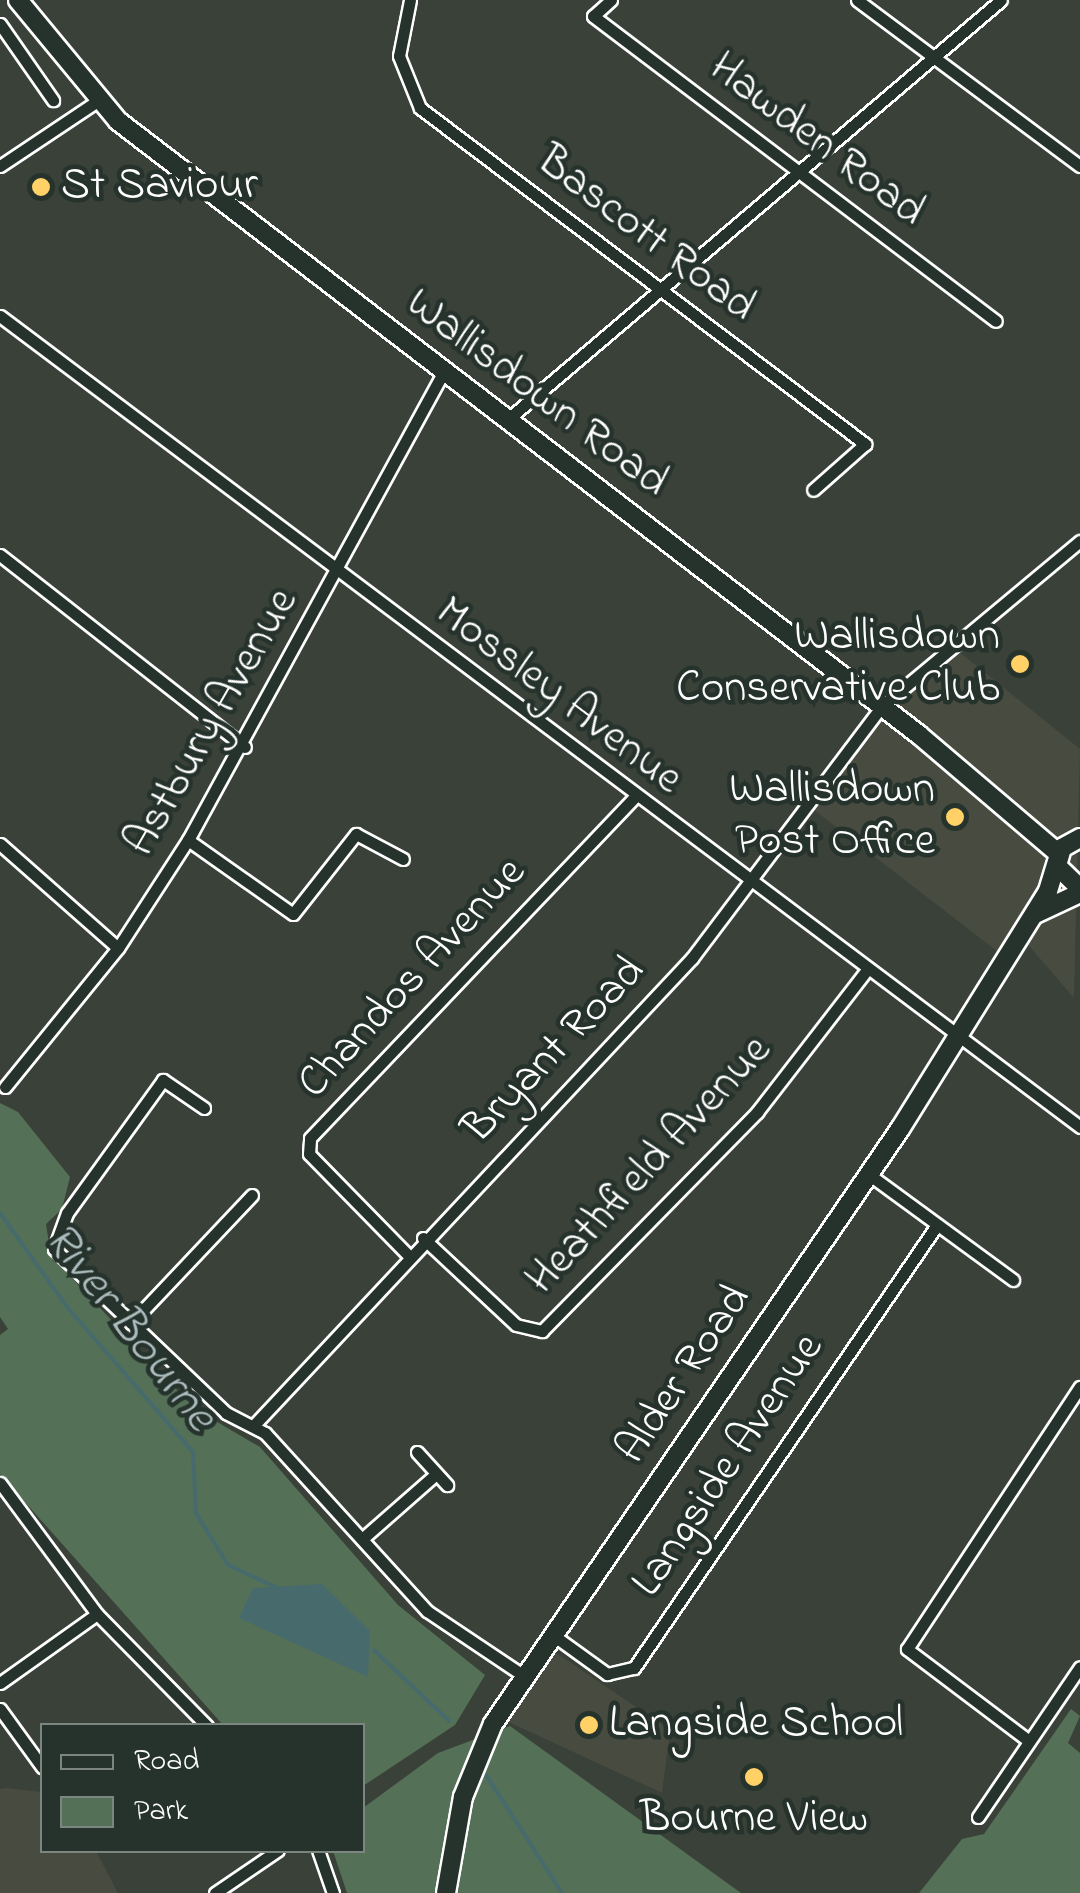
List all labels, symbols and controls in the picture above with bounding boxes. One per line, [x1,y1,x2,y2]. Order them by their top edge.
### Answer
street label: Hawden Road [697,42,935,240]
street label: Bascott Road [525,135,765,335]
place label: St Saviour [61,160,258,214]
marker: St Saviour [30,176,52,198]
street label: Wallisdown Road [394,278,678,510]
street label: Astbury Avenue [115,580,311,866]
street label: Mossley Avenue [424,587,692,807]
place label: Wallisdown Conservative Club [676,611,1000,717]
marker: Wallisdown Conservative Club [1009,653,1031,675]
place label: Wallisdown Post Office [729,764,935,870]
marker: Wallisdown Post Office [944,806,966,828]
street label: Chandos Avenue [288,847,538,1111]
street label: Bryant Road [452,946,658,1156]
street label: Heathfield Avenue [516,1025,784,1307]
water label: River Bourne [30,1212,228,1444]
street label: Alder Road [606,1275,764,1475]
street label: Langside Avenue [621,1324,837,1608]
place label: Langside School [609,1698,903,1752]
marker: Langside School [578,1714,600,1736]
legend [40,1723,365,1853]
text: Road [134,1740,199,1784]
marker: Bourne View [743,1766,765,1788]
text: Park [134,1790,188,1834]
place label: Bourne View [640,1793,868,1847]

